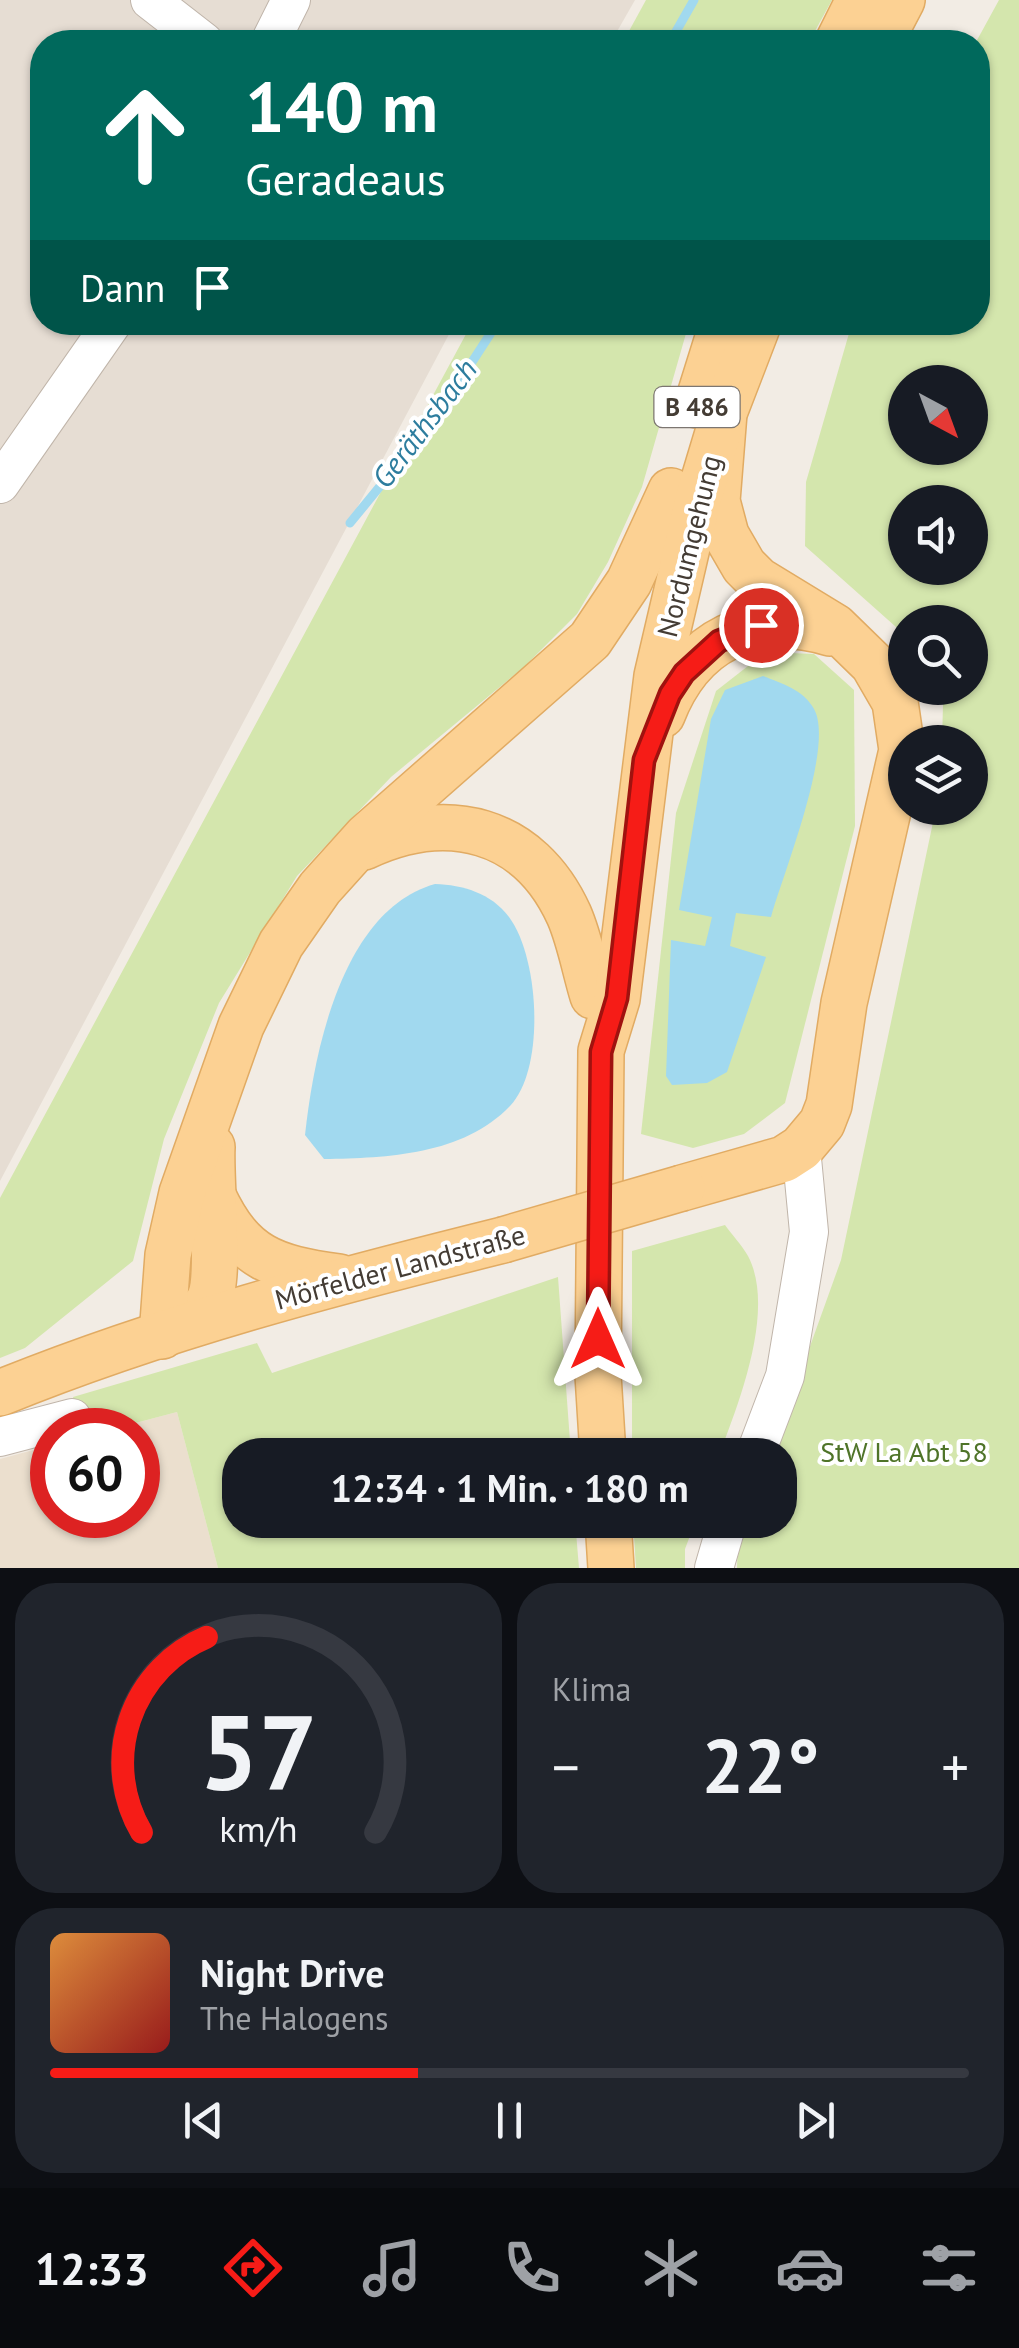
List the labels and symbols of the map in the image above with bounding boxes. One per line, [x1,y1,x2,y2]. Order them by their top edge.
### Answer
water label: Geräthsbach [363,351,485,495]
north arrow [888,365,988,465]
road number: B 486 [654,387,740,427]
street label: Nordumgehung [648,451,729,641]
pin [719,583,804,668]
street label: Mörfelder Landstraße [271,1215,529,1318]
position arrow [546,1287,650,1391]
speed limit sign: 60 [30,1408,160,1538]
park label: StW La Abt 58 [820,1433,988,1470]

